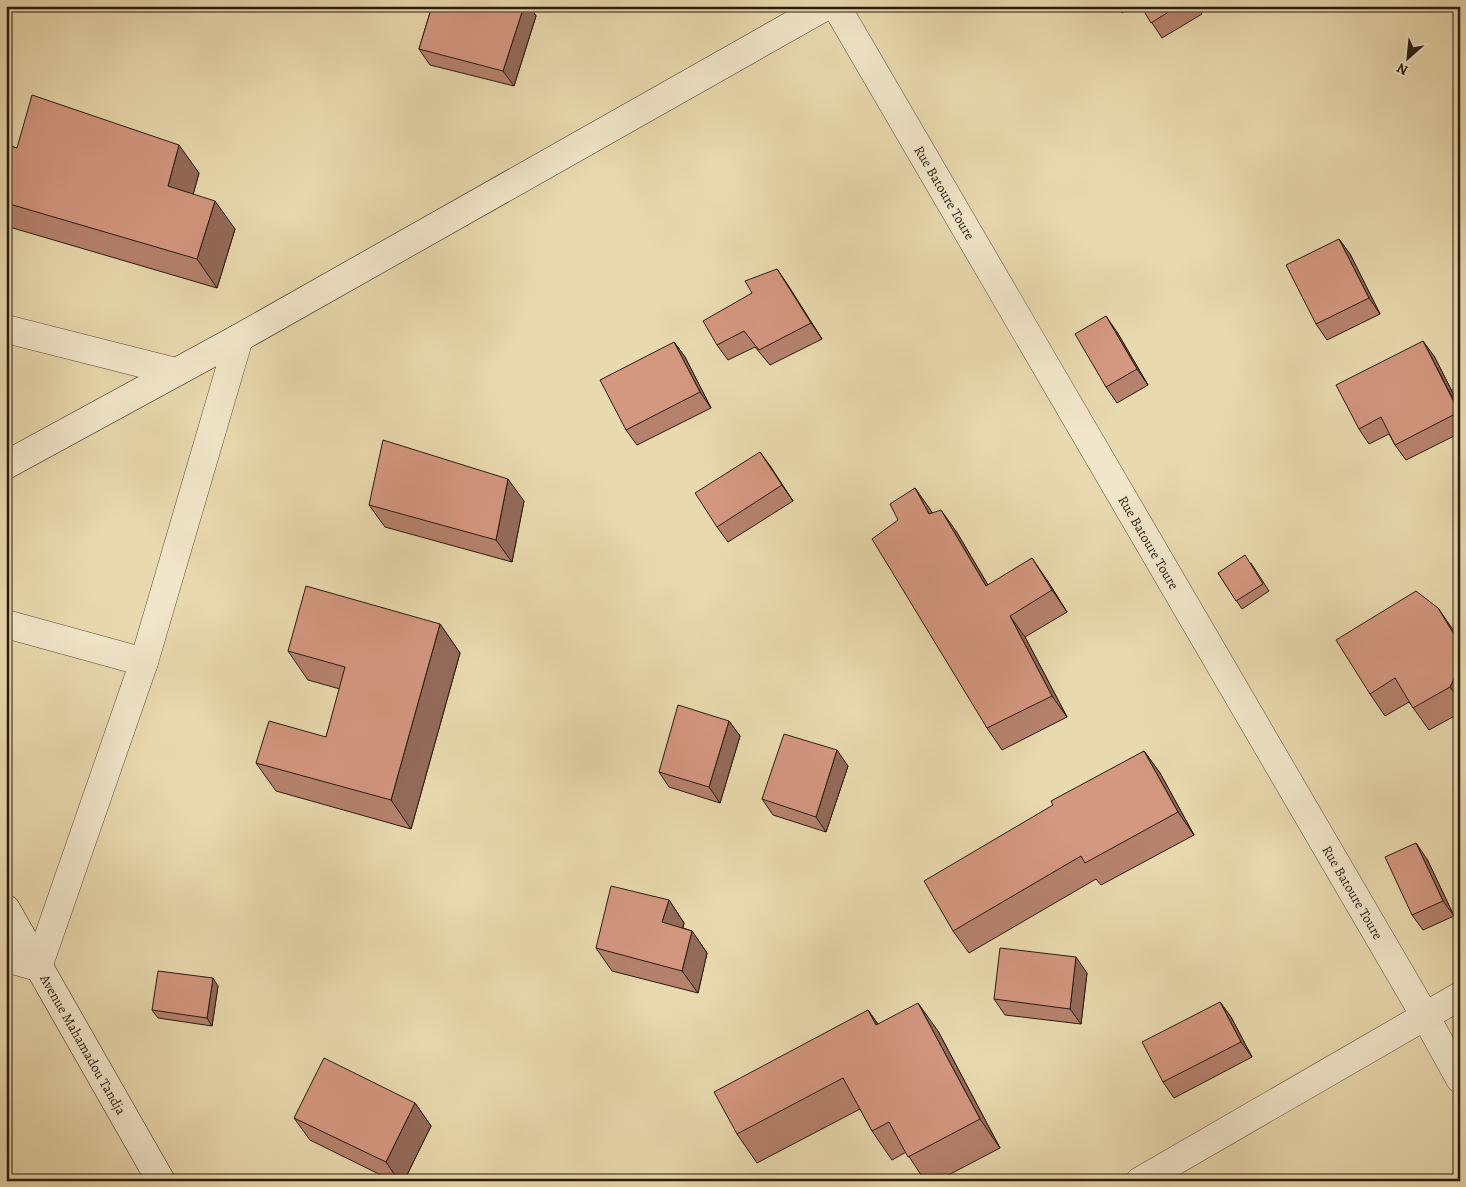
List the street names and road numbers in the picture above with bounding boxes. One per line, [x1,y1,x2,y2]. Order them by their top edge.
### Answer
street label: Rue Batoure Toure [909,142,979,243]
street label: Rue Batoure Toure [1113,492,1183,593]
street label: Rue Batoure Toure [1318,842,1387,943]
street label: Avenue Mahamadou Tandja [35,970,131,1119]

